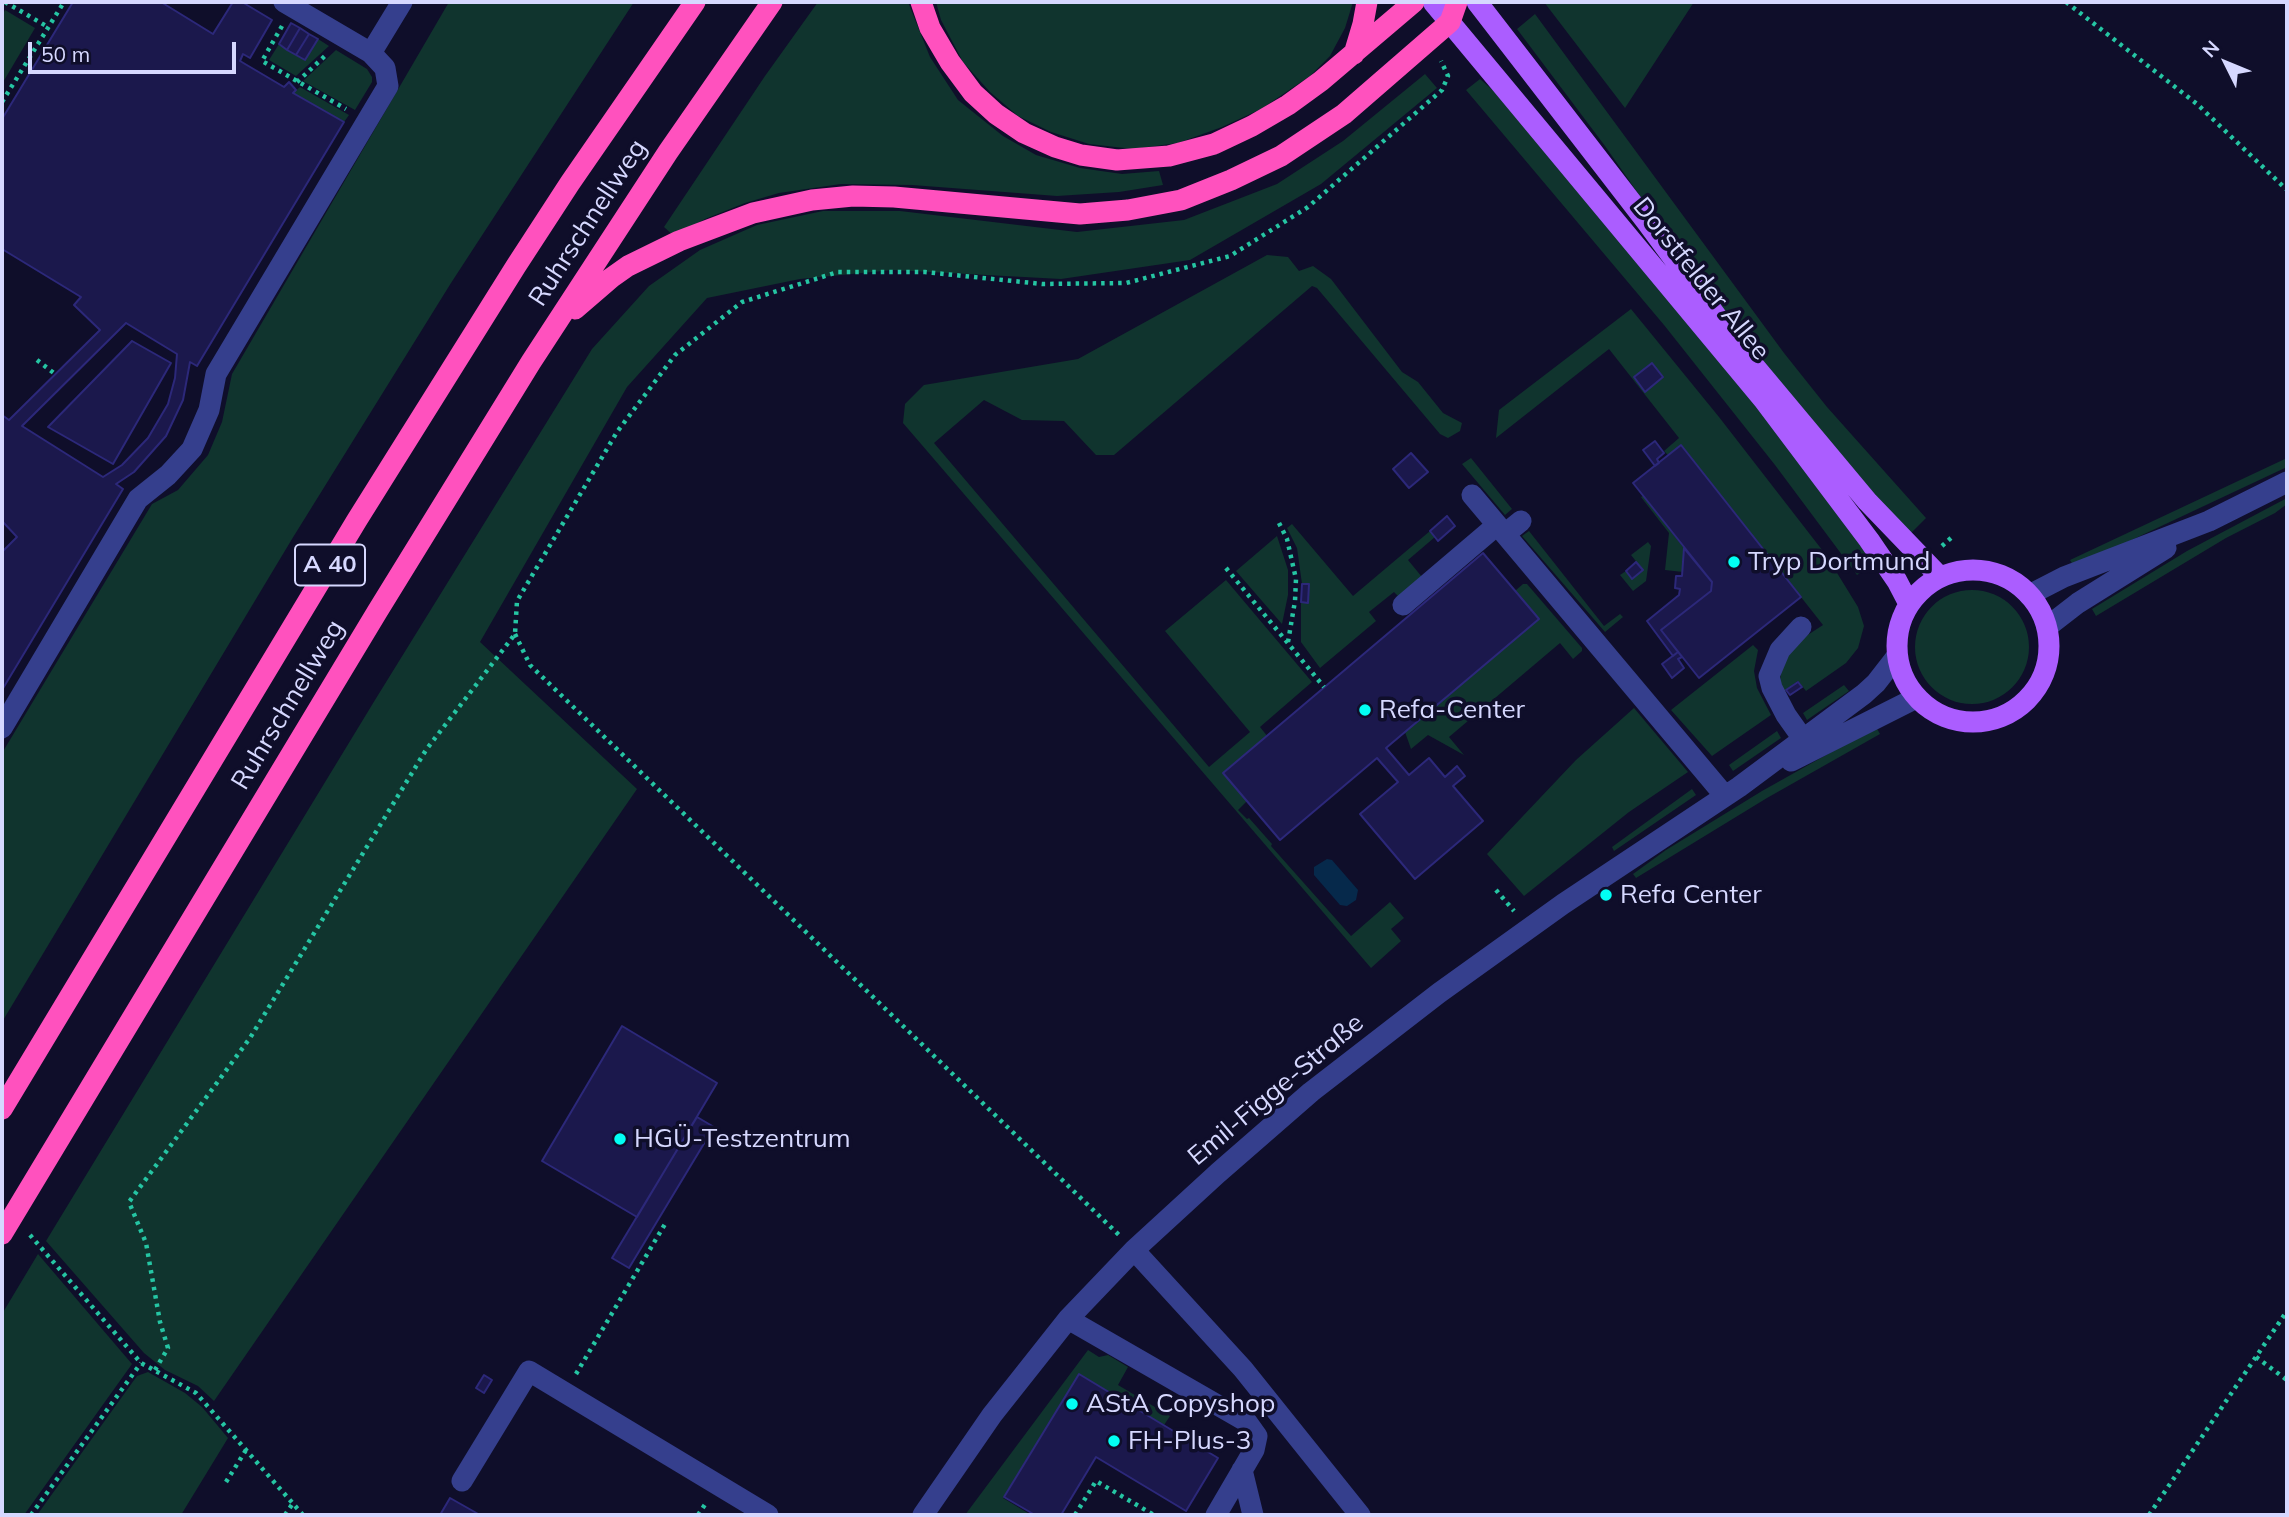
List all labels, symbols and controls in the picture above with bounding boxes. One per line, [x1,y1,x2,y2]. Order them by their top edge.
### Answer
scale bar [32,28,240,72]
north arrow [2191,28,2261,98]
text: N [2197,35,2224,62]
text: 50 m [41,41,90,67]
street label: Ruhrschnellweg [522,134,654,312]
street label: Dorstfelder Allee [1626,191,1776,367]
road number: A 40 [295,544,365,586]
place label: Tryp Dortmund [1748,546,1930,578]
marker: Tryp Dortmund [1726,554,1742,570]
street label: Ruhrschnellweg [225,614,351,796]
place label: Refa-Center [1379,694,1525,726]
marker: Refa-Center [1357,702,1373,718]
place label: Refa Center [1620,879,1762,911]
marker: Refa Center [1598,887,1614,903]
street label: Emil-Figge-Straße [1182,1007,1370,1173]
place label: HGÜ-Testzentrum [634,1123,851,1155]
marker: HGÜ-Testzentrum [612,1131,628,1147]
place label: AStA Copyshop [1086,1388,1275,1420]
marker: AStA Copyshop [1064,1396,1080,1412]
place label: FH-Plus-3 [1128,1425,1251,1457]
marker: FH-Plus-3 [1106,1433,1122,1449]

